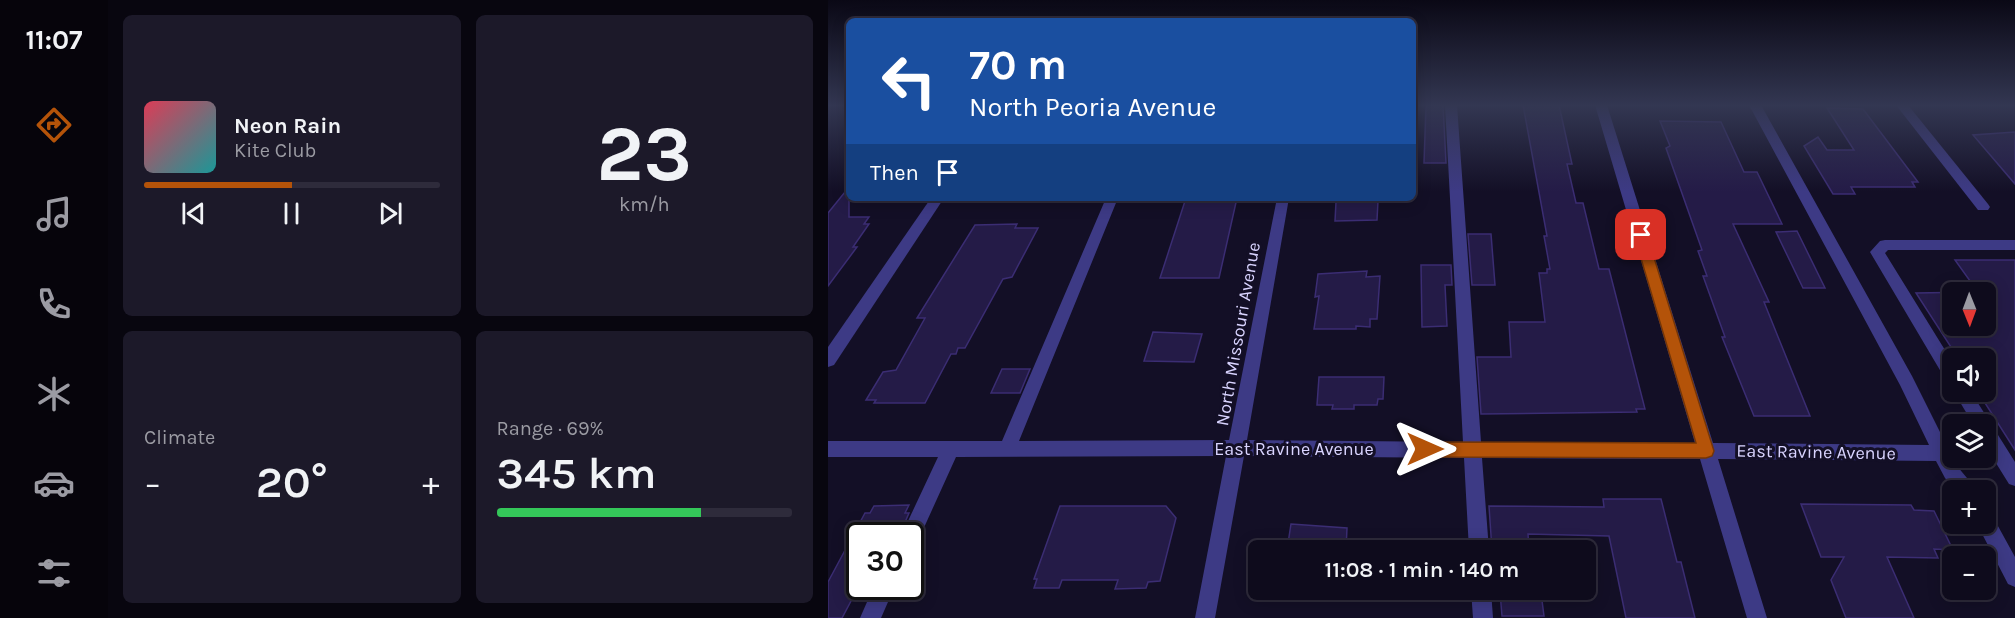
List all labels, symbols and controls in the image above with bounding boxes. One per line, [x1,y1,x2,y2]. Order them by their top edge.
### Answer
text: 11:07 [25,24,83,56]
text: 70 m [969,40,1067,90]
icon: left [870,42,948,120]
text: North Peoria Avenue [969,91,1216,123]
icon: directions [33,104,75,146]
text: 23 [596,108,692,200]
text: Neon Rain [234,113,341,139]
text: Kite Club [234,139,316,162]
icon: arrive [931,156,964,189]
text: Then [870,160,919,186]
icon: music [33,193,75,235]
text: km/h [619,193,670,216]
icon: previous [177,197,210,230]
icon: pause [275,197,308,230]
icon: next [374,197,407,230]
pin [1615,209,1666,260]
icon: arrive [1624,218,1657,251]
street label: North Missouri Avenue [1211,240,1265,428]
north arrow [1942,282,1996,336]
map controls [1942,282,1996,600]
icon: phone [33,283,75,325]
button: sound [1942,348,1996,402]
icon: climate [33,373,75,415]
button: layers [1942,414,1996,468]
text: Range · 69% [497,417,604,440]
position arrow [1393,417,1457,481]
text: Climate [144,426,215,449]
street label: East Ravine Avenue [1214,438,1374,460]
street label: East Ravine Avenue [1736,440,1896,464]
text: 345 km [497,447,656,499]
text: 20° [256,456,328,508]
icon: car [33,462,75,504]
text: − [144,464,161,502]
text: + [422,464,440,502]
button: + [1942,480,1996,534]
speed limit sign: 30 [846,522,924,600]
button: − [1942,546,1996,600]
icon: filters [33,552,75,594]
text: 11:08 · 1 min · 140 m [1325,557,1519,583]

